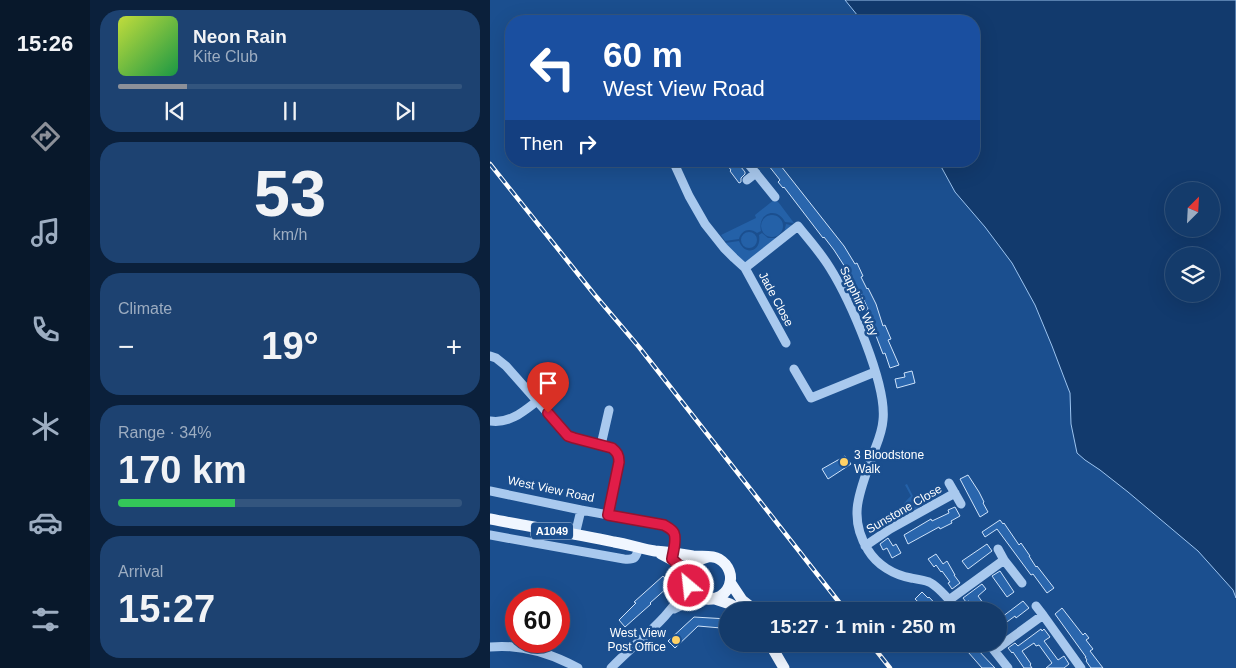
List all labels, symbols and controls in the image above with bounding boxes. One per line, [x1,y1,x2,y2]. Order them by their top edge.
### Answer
text: Neon Rain [193,26,287,47]
text: 15:26 [17,31,73,56]
icon: left [520,35,585,100]
text: 60 m [603,35,683,74]
text: Kite Club [193,48,258,65]
text: West View Road [603,76,765,101]
icon: previous [161,97,189,125]
icon: pause [276,97,304,125]
icon: next [391,97,419,125]
icon: directions [28,119,63,154]
icon: right [573,130,601,158]
text: Then [520,133,563,154]
text: 53 [254,157,326,230]
north arrow [1165,182,1220,238]
map controls [1165,182,1220,302]
icon: music [28,215,63,250]
text: km/h [273,226,307,243]
button: layers [1165,247,1220,302]
street label: Sapphire Way [837,264,881,338]
street label: Jade Close [756,269,796,329]
text: Climate [118,300,172,317]
icon: phone [28,312,63,347]
text: 19° [261,325,319,367]
text: − [118,331,134,362]
text: + [446,331,462,362]
pin [527,362,569,413]
icon: arrive [534,369,562,397]
icon: climate [28,409,63,444]
text: Range · 34% [118,424,211,441]
place label: 3 Bloodstone Walk [854,448,924,476]
text: 170 km [118,449,247,491]
marker: 3 Bloodstone Walk [838,456,850,468]
street label: West View Road [506,473,596,505]
street label: Sunstone Close [864,482,944,536]
icon: car [28,505,63,540]
road number: A1049 [531,522,573,540]
position arrow [662,559,714,611]
text: Arrival [118,563,163,580]
text: 15:27 [118,588,215,630]
speed limit sign: 60 [505,588,570,653]
icon: filters [28,602,63,637]
text: 15:27 · 1 min · 250 m [770,616,956,637]
place label: West View Post Office [608,626,666,654]
marker: West View Post Office [670,634,682,646]

